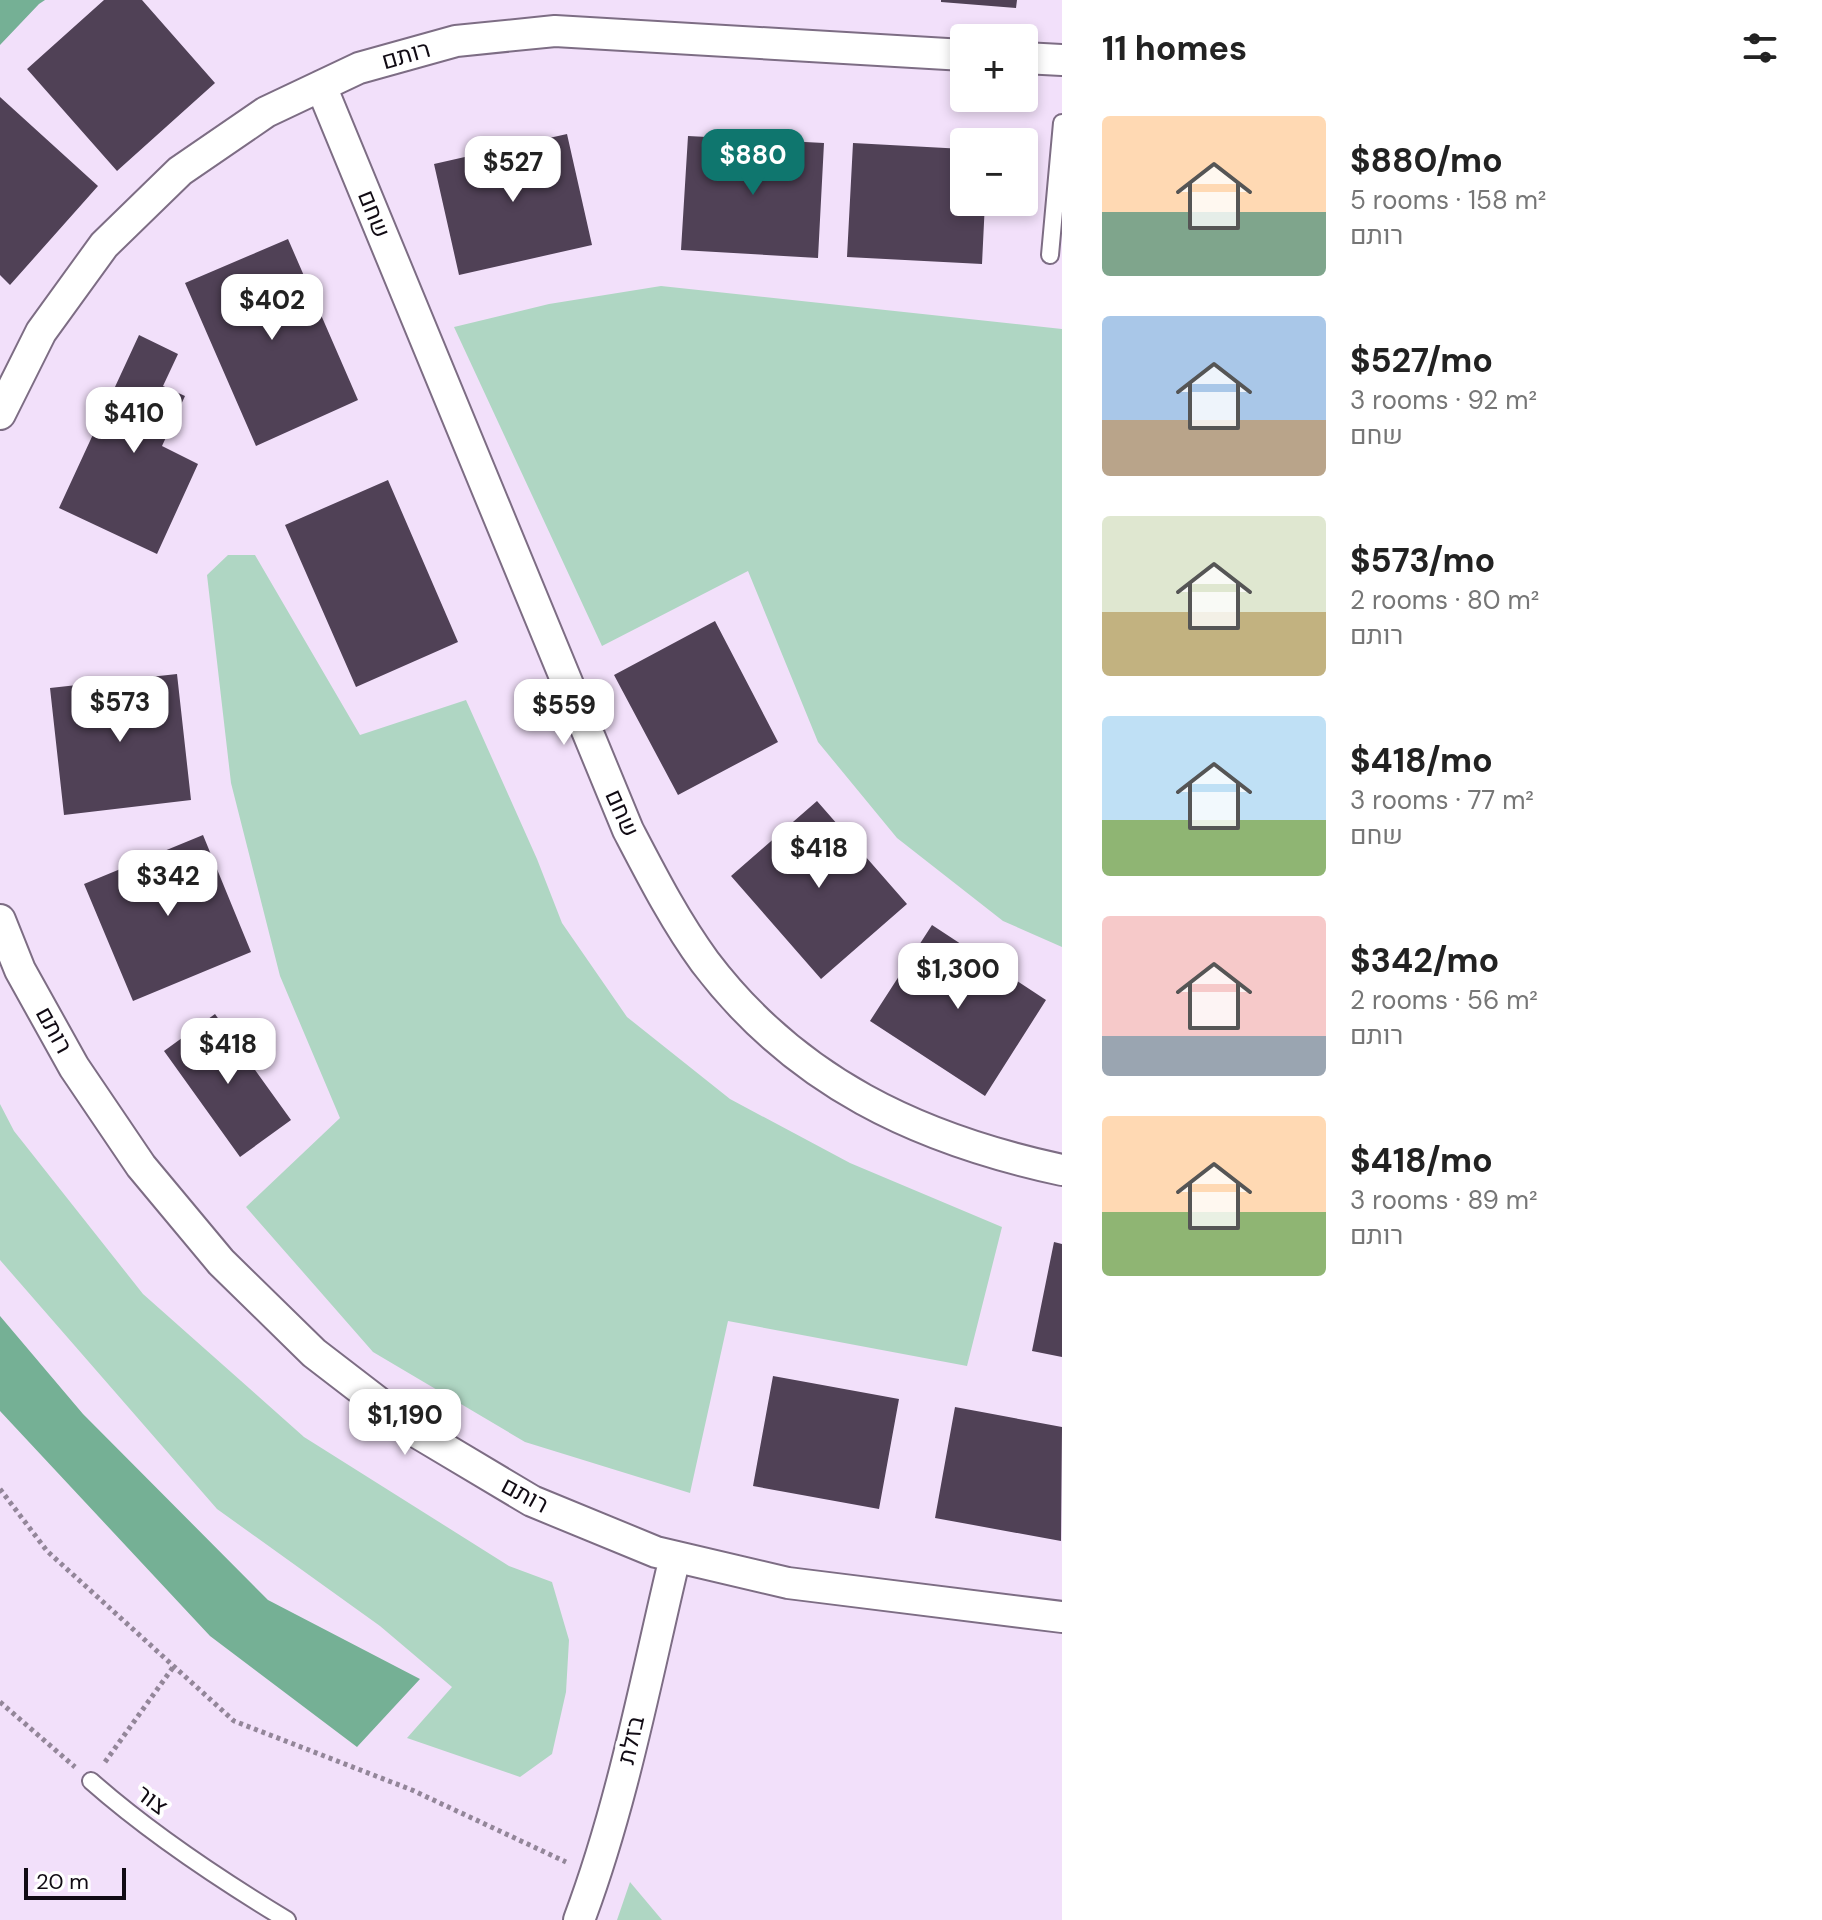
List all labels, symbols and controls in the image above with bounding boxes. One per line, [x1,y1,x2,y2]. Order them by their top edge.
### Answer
map controls [950,24,1038,216]
button: + [950,24,1038,112]
text: 11 homes [1102,26,1247,71]
icon: filters [1738,26,1782,70]
street label: רותם [378,33,434,76]
button: − [950,128,1038,216]
pin: $880 [706,129,800,197]
pin: $527 [466,136,560,204]
text: $880 [720,138,786,172]
text: $880/mo [1350,138,1503,183]
text: $527 [483,145,543,179]
icon: home [1166,148,1262,244]
text: 5 rooms · 158 m² [1350,183,1546,217]
street label: שחם [351,185,398,242]
text: רותם [1350,218,1403,252]
pin: $402 [225,274,319,342]
text: $402 [239,283,305,317]
text: $527/mo [1350,338,1493,383]
icon: home [1166,348,1262,444]
text: 3 rooms · 92 m² [1350,383,1537,417]
pin: $410 [87,387,181,455]
text: $410 [104,396,164,430]
text: שחם [1350,418,1403,452]
text: $573/mo [1350,538,1495,583]
icon: home [1166,548,1262,644]
text: 2 rooms · 80 m² [1350,583,1539,617]
text: רותם [1350,618,1403,652]
pin: $573 [73,676,167,744]
pin: $559 [517,679,611,747]
text: $573 [89,685,151,719]
text: $559 [532,688,596,722]
text: $418/mo [1350,738,1493,783]
icon: home [1166,748,1262,844]
text: 3 rooms · 77 m² [1350,783,1534,817]
street label: שחם [598,784,647,841]
text: שחם [1350,818,1403,852]
pin: $418 [772,822,866,890]
text: $418 [790,831,848,865]
pin: $342 [121,850,215,918]
text: $342 [136,859,200,893]
text: $342/mo [1350,938,1499,983]
pin: $1,300 [893,943,1023,1011]
icon: home [1166,948,1262,1044]
text: $1,300 [916,952,1000,986]
text: 2 rooms · 56 m² [1350,983,1538,1017]
street label: רותם [29,1001,80,1059]
pin: $418 [181,1018,275,1086]
text: רותם [1350,1018,1403,1052]
text: $418 [199,1027,257,1061]
text: $418/mo [1350,1138,1493,1183]
icon: home [1166,1148,1262,1244]
text: 3 rooms · 89 m² [1350,1183,1538,1217]
text: רותם [1350,1218,1403,1252]
pin: $1,190 [340,1389,470,1457]
text: $1,190 [367,1398,443,1432]
street label: רותם [496,1469,554,1520]
street label: בזלת [610,1712,651,1767]
street label: צור [130,1778,174,1822]
scale bar [24,1864,126,1900]
text: 20 m [36,1867,89,1896]

